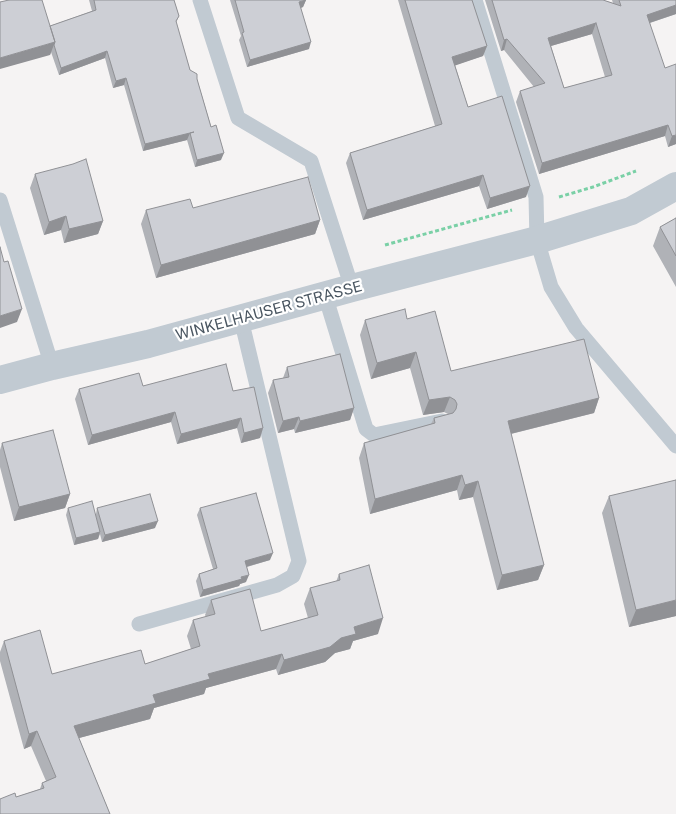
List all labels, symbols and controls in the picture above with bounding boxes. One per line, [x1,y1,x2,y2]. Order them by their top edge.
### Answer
street label: WINKELHAUSER STRASSE [174,277,364,345]

